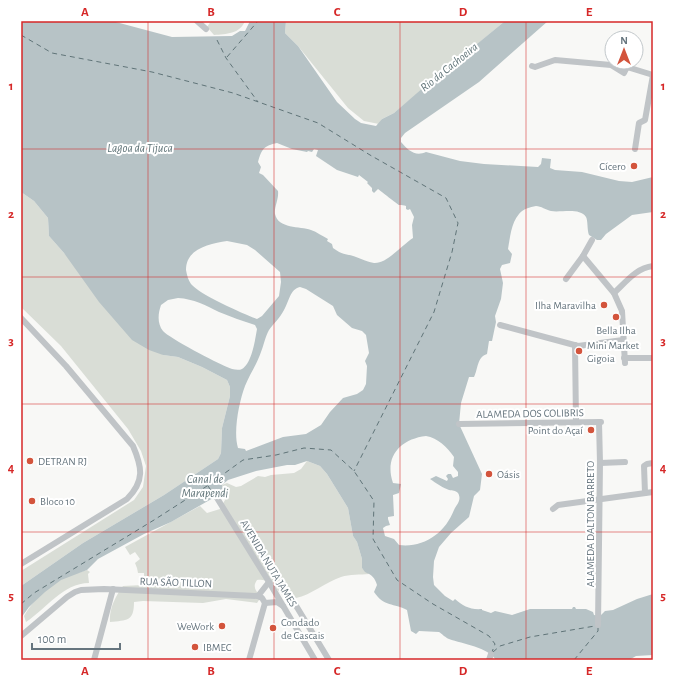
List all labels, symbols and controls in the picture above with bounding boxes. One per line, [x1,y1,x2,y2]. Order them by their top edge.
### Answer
text: A [81,6,89,19]
text: B [207,6,215,19]
text: C [334,6,341,19]
text: D [459,6,468,19]
text: E [586,6,593,19]
north arrow [604,30,644,70]
text: N [620,35,628,46]
water label: Rio da Cachoeira [418,40,480,94]
text: 1 [9,80,13,93]
text: 1 [661,80,665,93]
water label: Lagoa da Tijuca [107,142,173,155]
place label: Cícero [599,161,626,172]
marker: Cícero [629,161,639,171]
text: 2 [8,208,14,221]
text: 2 [660,208,666,221]
place label: Ilha Maravilha [535,300,596,311]
marker: Ilha Maravilha [599,300,609,310]
marker: Bella Ilha [611,312,621,322]
place label: Bella Ilha [596,325,636,336]
text: 3 [8,335,14,348]
text: 3 [660,335,666,348]
place label: Mini Market Gigoia [587,340,640,364]
marker: Mini Market Gigoia [574,346,584,356]
street label: ALAMEDA DOS COLIBRIS [476,407,584,420]
place label: Point do Açaí [528,425,583,436]
marker: Point do Açaí [586,425,596,435]
marker: DETRAN RJ [25,456,35,466]
place label: DETRAN RJ [38,456,87,467]
street label: ALAMEDA DALTON BARRETO [585,461,596,587]
text: 4 [8,462,15,475]
text: 4 [660,462,667,475]
marker: Oásis [484,469,494,479]
place label: Oásis [497,469,520,480]
water label: Canal de Marapendi [182,473,229,500]
marker: Bloco 10 [27,496,37,506]
place label: Bloco 10 [40,496,75,507]
street label: AVENIDA NUTA JAMES [238,518,299,609]
street label: RUA SÃO TILLON [140,576,212,589]
text: 5 [8,590,14,603]
text: 5 [660,590,666,603]
place label: Condado de Cascais [281,617,324,641]
place label: WeWork [177,621,214,632]
marker: WeWork [217,621,227,631]
marker: Condado de Cascais [268,623,278,633]
scale bar [32,625,120,651]
text: 100 m [38,633,66,645]
marker: IBMEC [190,642,200,652]
place label: IBMEC [203,642,232,653]
text: A [81,665,89,678]
text: B [207,665,215,678]
text: C [334,665,341,678]
text: D [459,665,468,678]
text: E [586,665,593,678]

